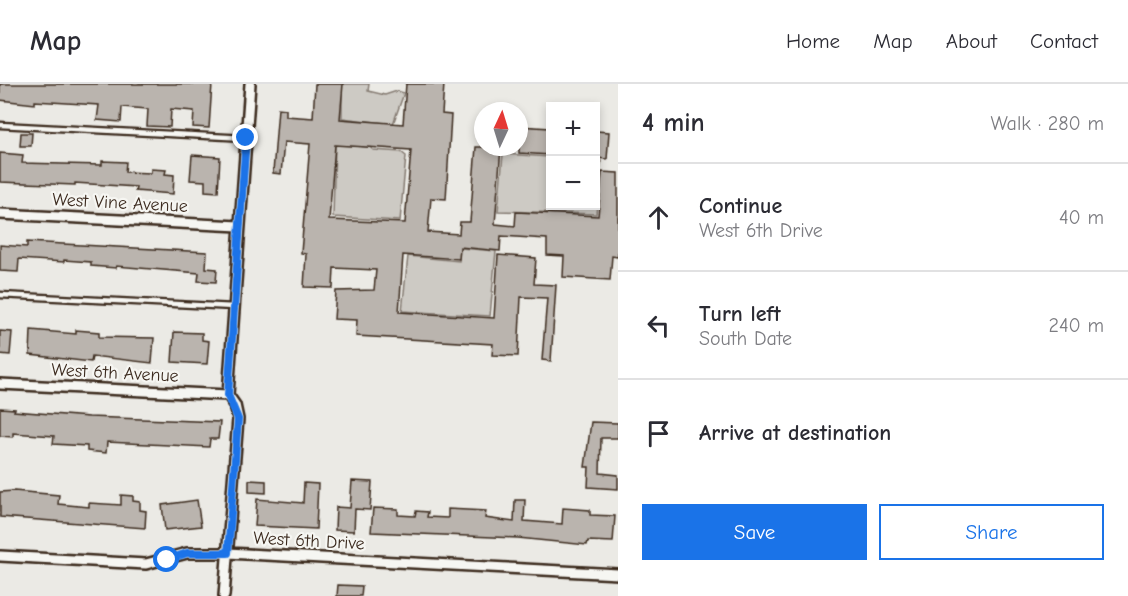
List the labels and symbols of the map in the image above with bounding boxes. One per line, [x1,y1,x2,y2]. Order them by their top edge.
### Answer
north arrow [474,102,528,156]
route end [232,124,258,150]
street label: West Vine Avenue [52,189,188,217]
street label: West 6th Avenue [51,359,179,387]
street label: West 6th Drive [253,528,365,554]
route start [153,546,179,572]

